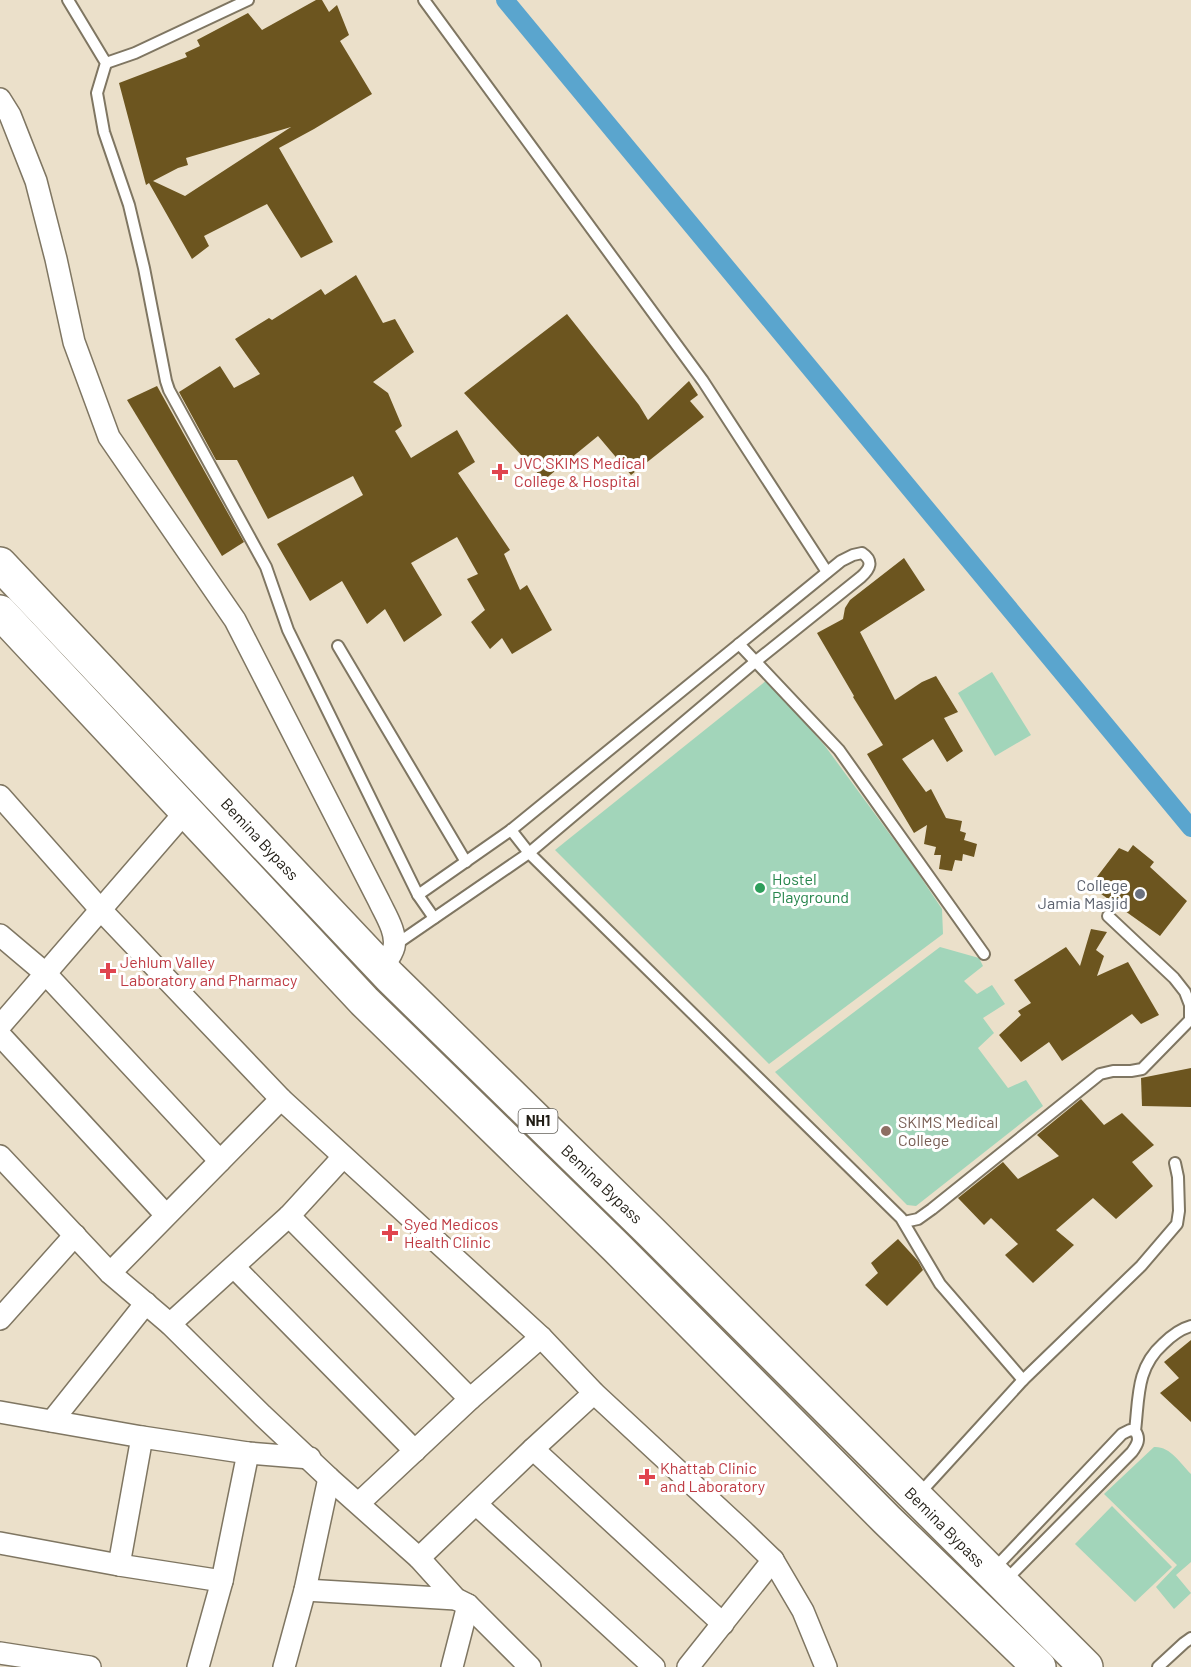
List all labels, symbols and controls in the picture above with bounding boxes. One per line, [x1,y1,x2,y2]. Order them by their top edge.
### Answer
place label: JVC SKIMS Medical College & Hospital [514,453,645,490]
marker: JVC SKIMS Medical College & Hospital [491,463,509,481]
street label: Bemina Bypass [217,794,303,884]
place label: Hostel Playground [772,869,849,906]
place label: College Jamia Masjid [1038,875,1128,912]
marker: Hostel Playground [753,881,767,895]
marker: College Jamia Masjid [1133,887,1147,901]
place label: Jehlum Valley Laboratory and Pharmacy [120,952,298,989]
marker: Jehlum Valley Laboratory and Pharmacy [101,964,115,978]
road number: NH1 [518,1109,558,1133]
place label: SKIMS Medical College [898,1112,998,1149]
marker: SKIMS Medical College [879,1124,893,1138]
street label: Bemina Bypass [558,1140,647,1227]
place label: Syed Medicos Health Clinic [404,1214,498,1251]
marker: Syed Medicos Health Clinic [381,1224,399,1242]
place label: Khattab Clinic and Laboratory [660,1458,766,1495]
marker: Khattab Clinic and Laboratory [638,1468,656,1486]
street label: Bemina Bypass [901,1483,989,1571]

